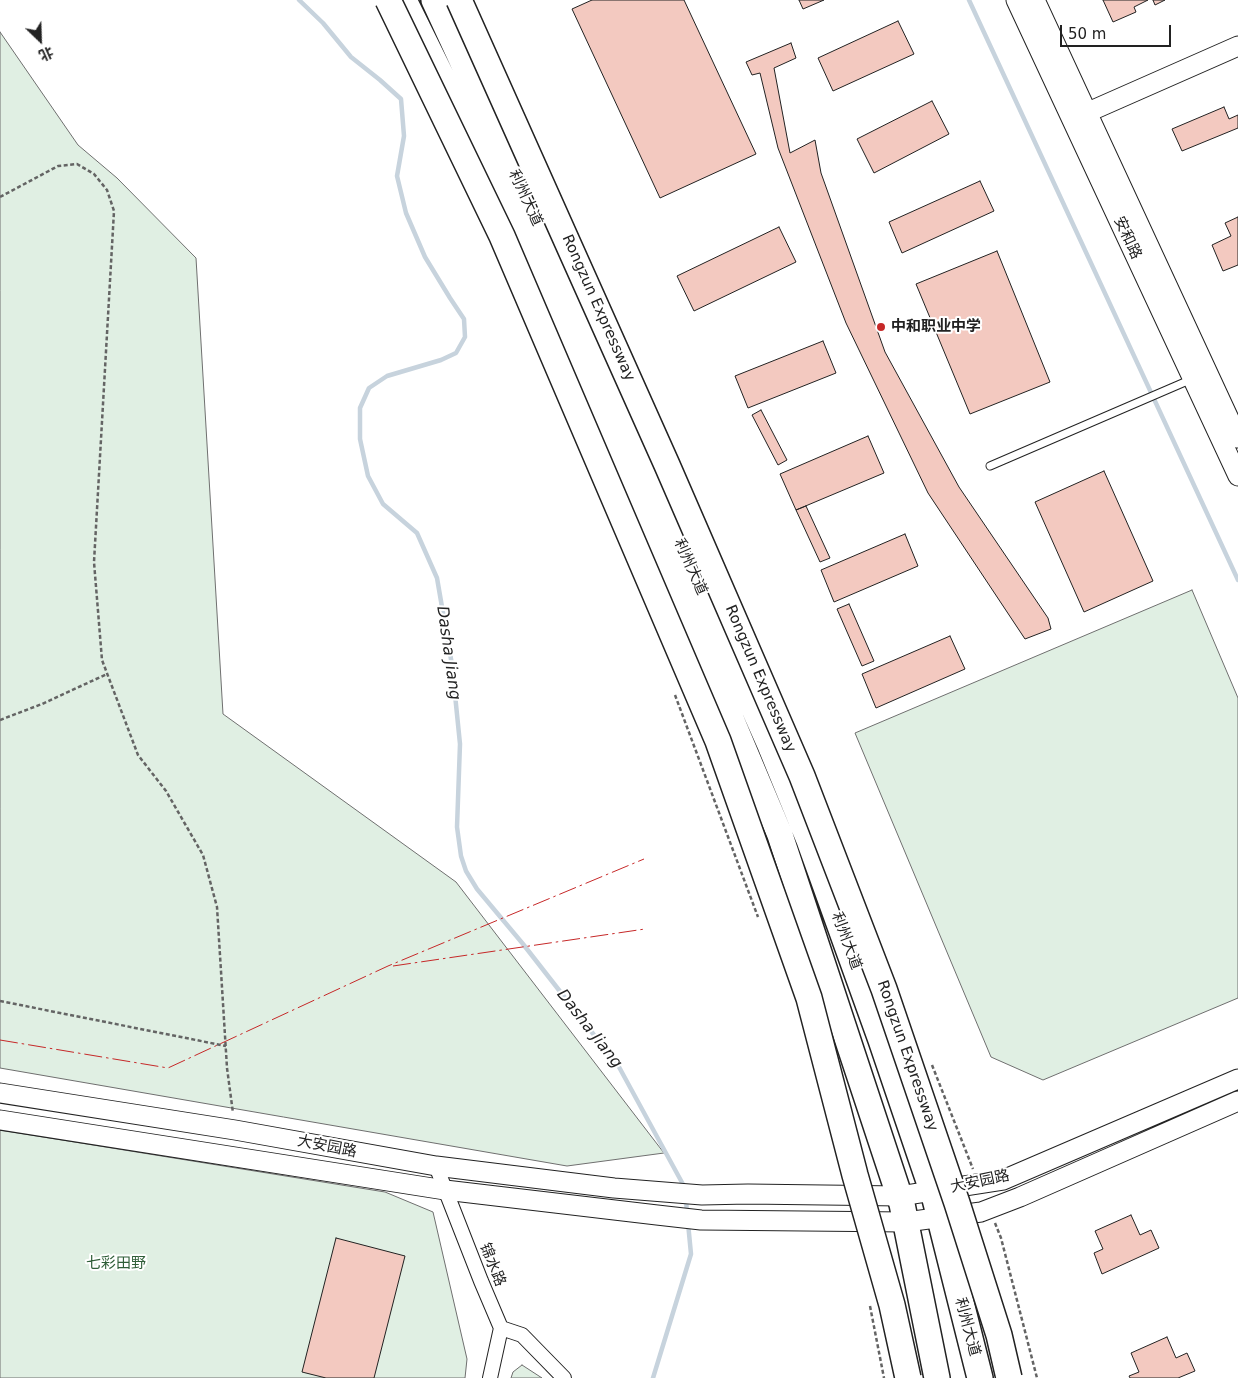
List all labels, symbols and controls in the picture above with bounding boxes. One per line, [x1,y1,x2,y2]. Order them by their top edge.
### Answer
north arrow [15,15,65,65]
scale bar [1063,15,1174,47]
text: 50 m [1068,25,1106,43]
text: 北 [36,44,56,64]
street label: 利州大道 [504,167,546,229]
street label: 安和路 [1109,214,1145,262]
street label: Rongzun Expressway [558,232,638,384]
place label: 中和职业中学 [891,318,981,336]
marker: 中和职业中学 [875,321,887,333]
street label: 利州大道 [670,536,710,598]
street label: Rongzun Expressway [721,603,799,755]
water label: Dasha Jiang [432,605,464,701]
street label: 利州大道 [827,910,865,972]
street label: Rongzun Expressway [873,978,941,1134]
water label: Dasha Jiang [552,986,626,1072]
street label: 大安园路 [296,1132,358,1162]
street label: 大安园路 [949,1167,1011,1197]
street label: 锦水路 [475,1241,509,1289]
park label: 七彩田野 [86,1255,146,1273]
street label: 利州大道 [951,1296,983,1358]

